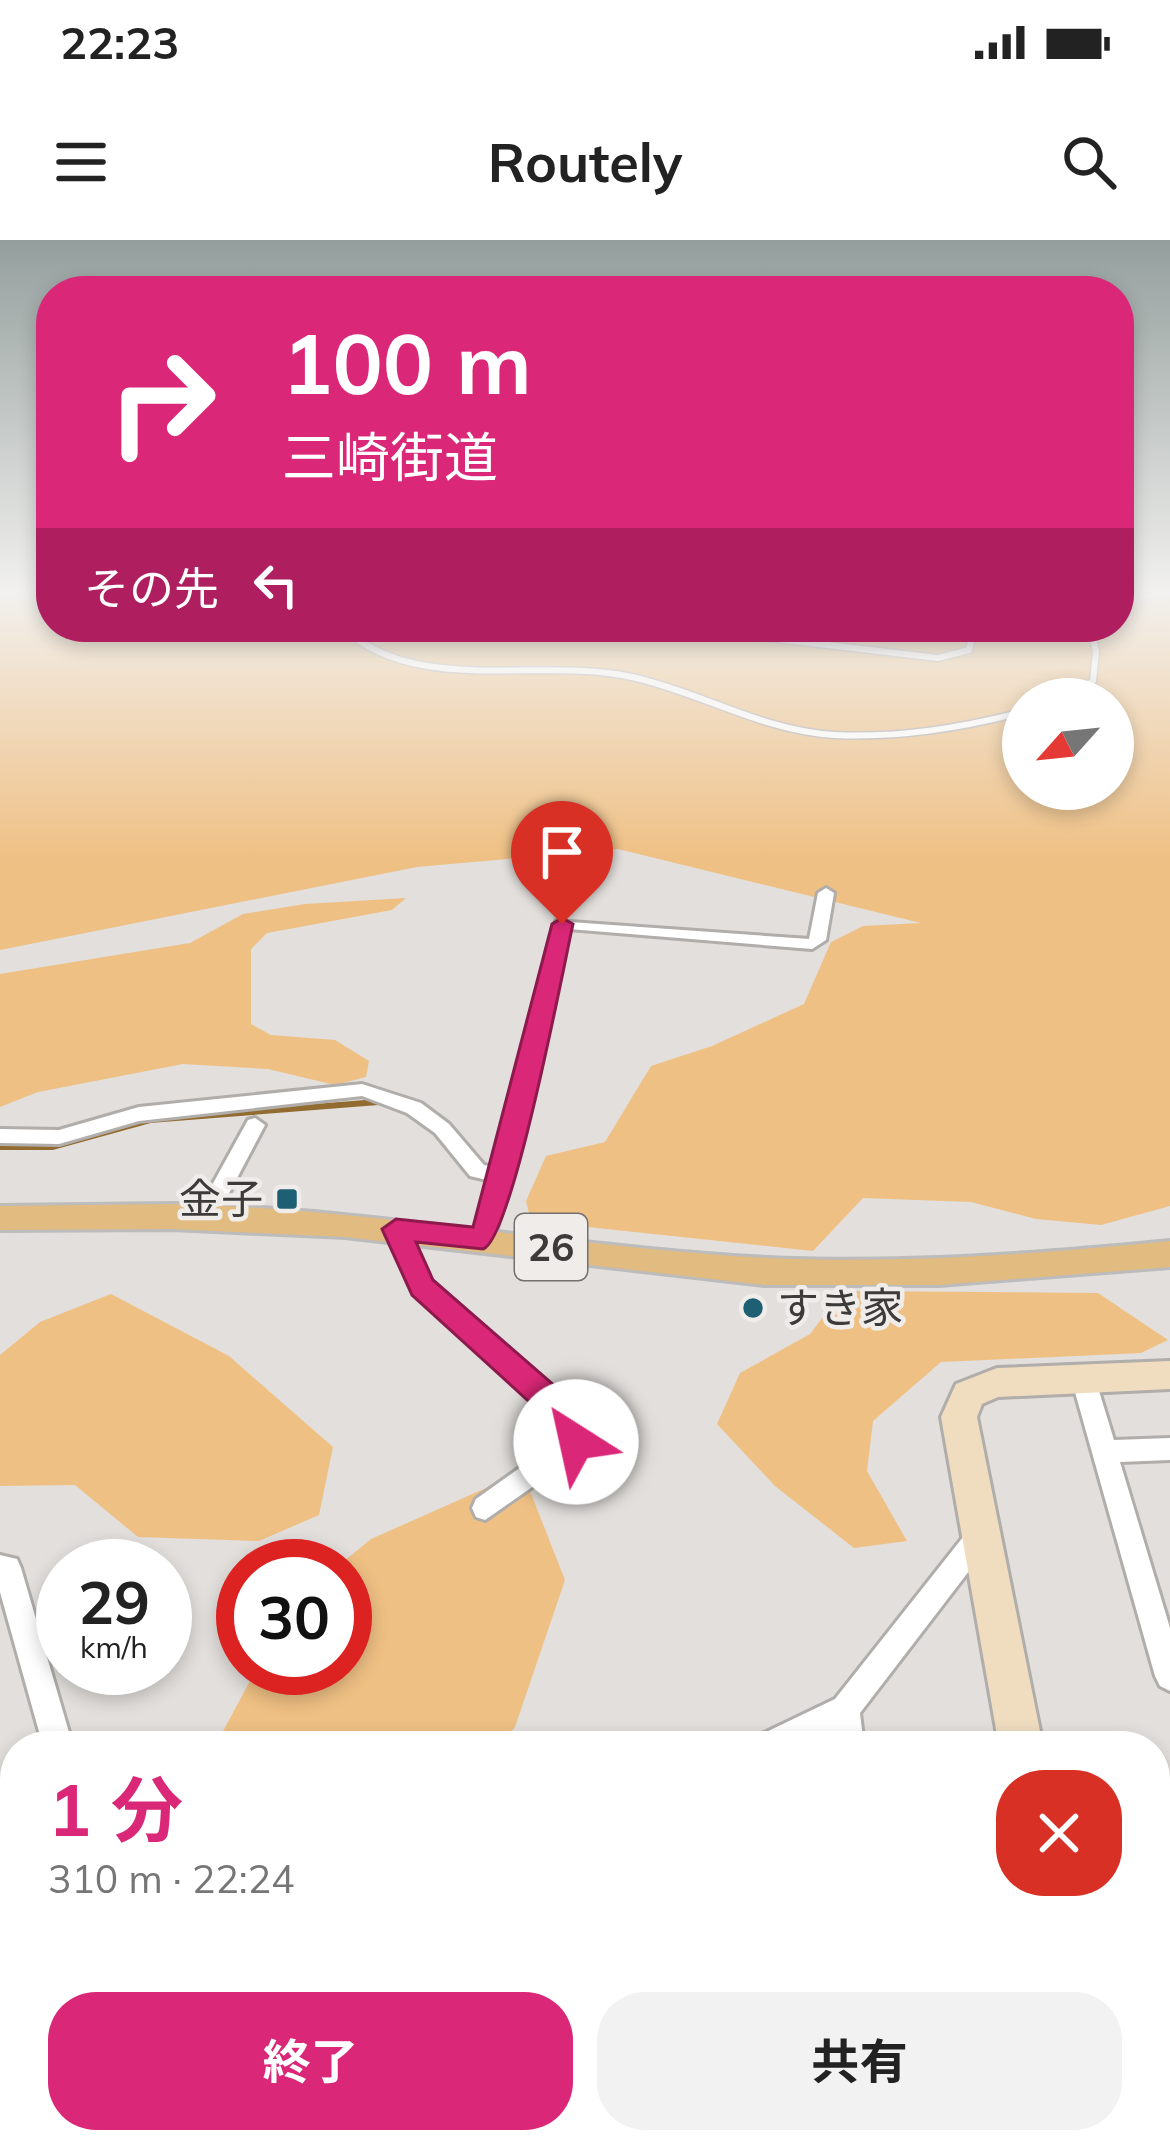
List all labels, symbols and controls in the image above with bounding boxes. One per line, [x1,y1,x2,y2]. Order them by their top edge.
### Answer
text: 22:23 [60,14,179,70]
text: Routely [488,128,682,196]
icon: menu [48,129,114,195]
icon: search [1056,129,1122,195]
text: 100 m [282,310,532,415]
icon: right [84,324,240,480]
text: 三崎街道 [282,423,498,491]
icon: left [243,552,309,618]
text: その先 [84,560,219,616]
north arrow [1002,678,1134,810]
map controls [1002,678,1134,810]
pin [511,801,613,924]
icon: arrive [529,819,595,885]
place label: 金子 [179,1172,263,1225]
marker: 金子 [274,1186,300,1212]
road number: 26 [515,1214,587,1280]
place label: すき家 [777,1281,903,1334]
marker: すき家 [740,1295,766,1321]
position arrow [513,1379,639,1505]
speed limit sign: 30 [216,1539,372,1695]
text: 29 [78,1564,150,1639]
text: km/h [80,1628,148,1666]
text: 1 分 [48,1764,183,1854]
button: close [996,1770,1122,1896]
text: 310 m · 22:24 [48,1854,294,1903]
button: 終了 [48,1992,573,2130]
button: 共有 [597,1992,1122,2130]

